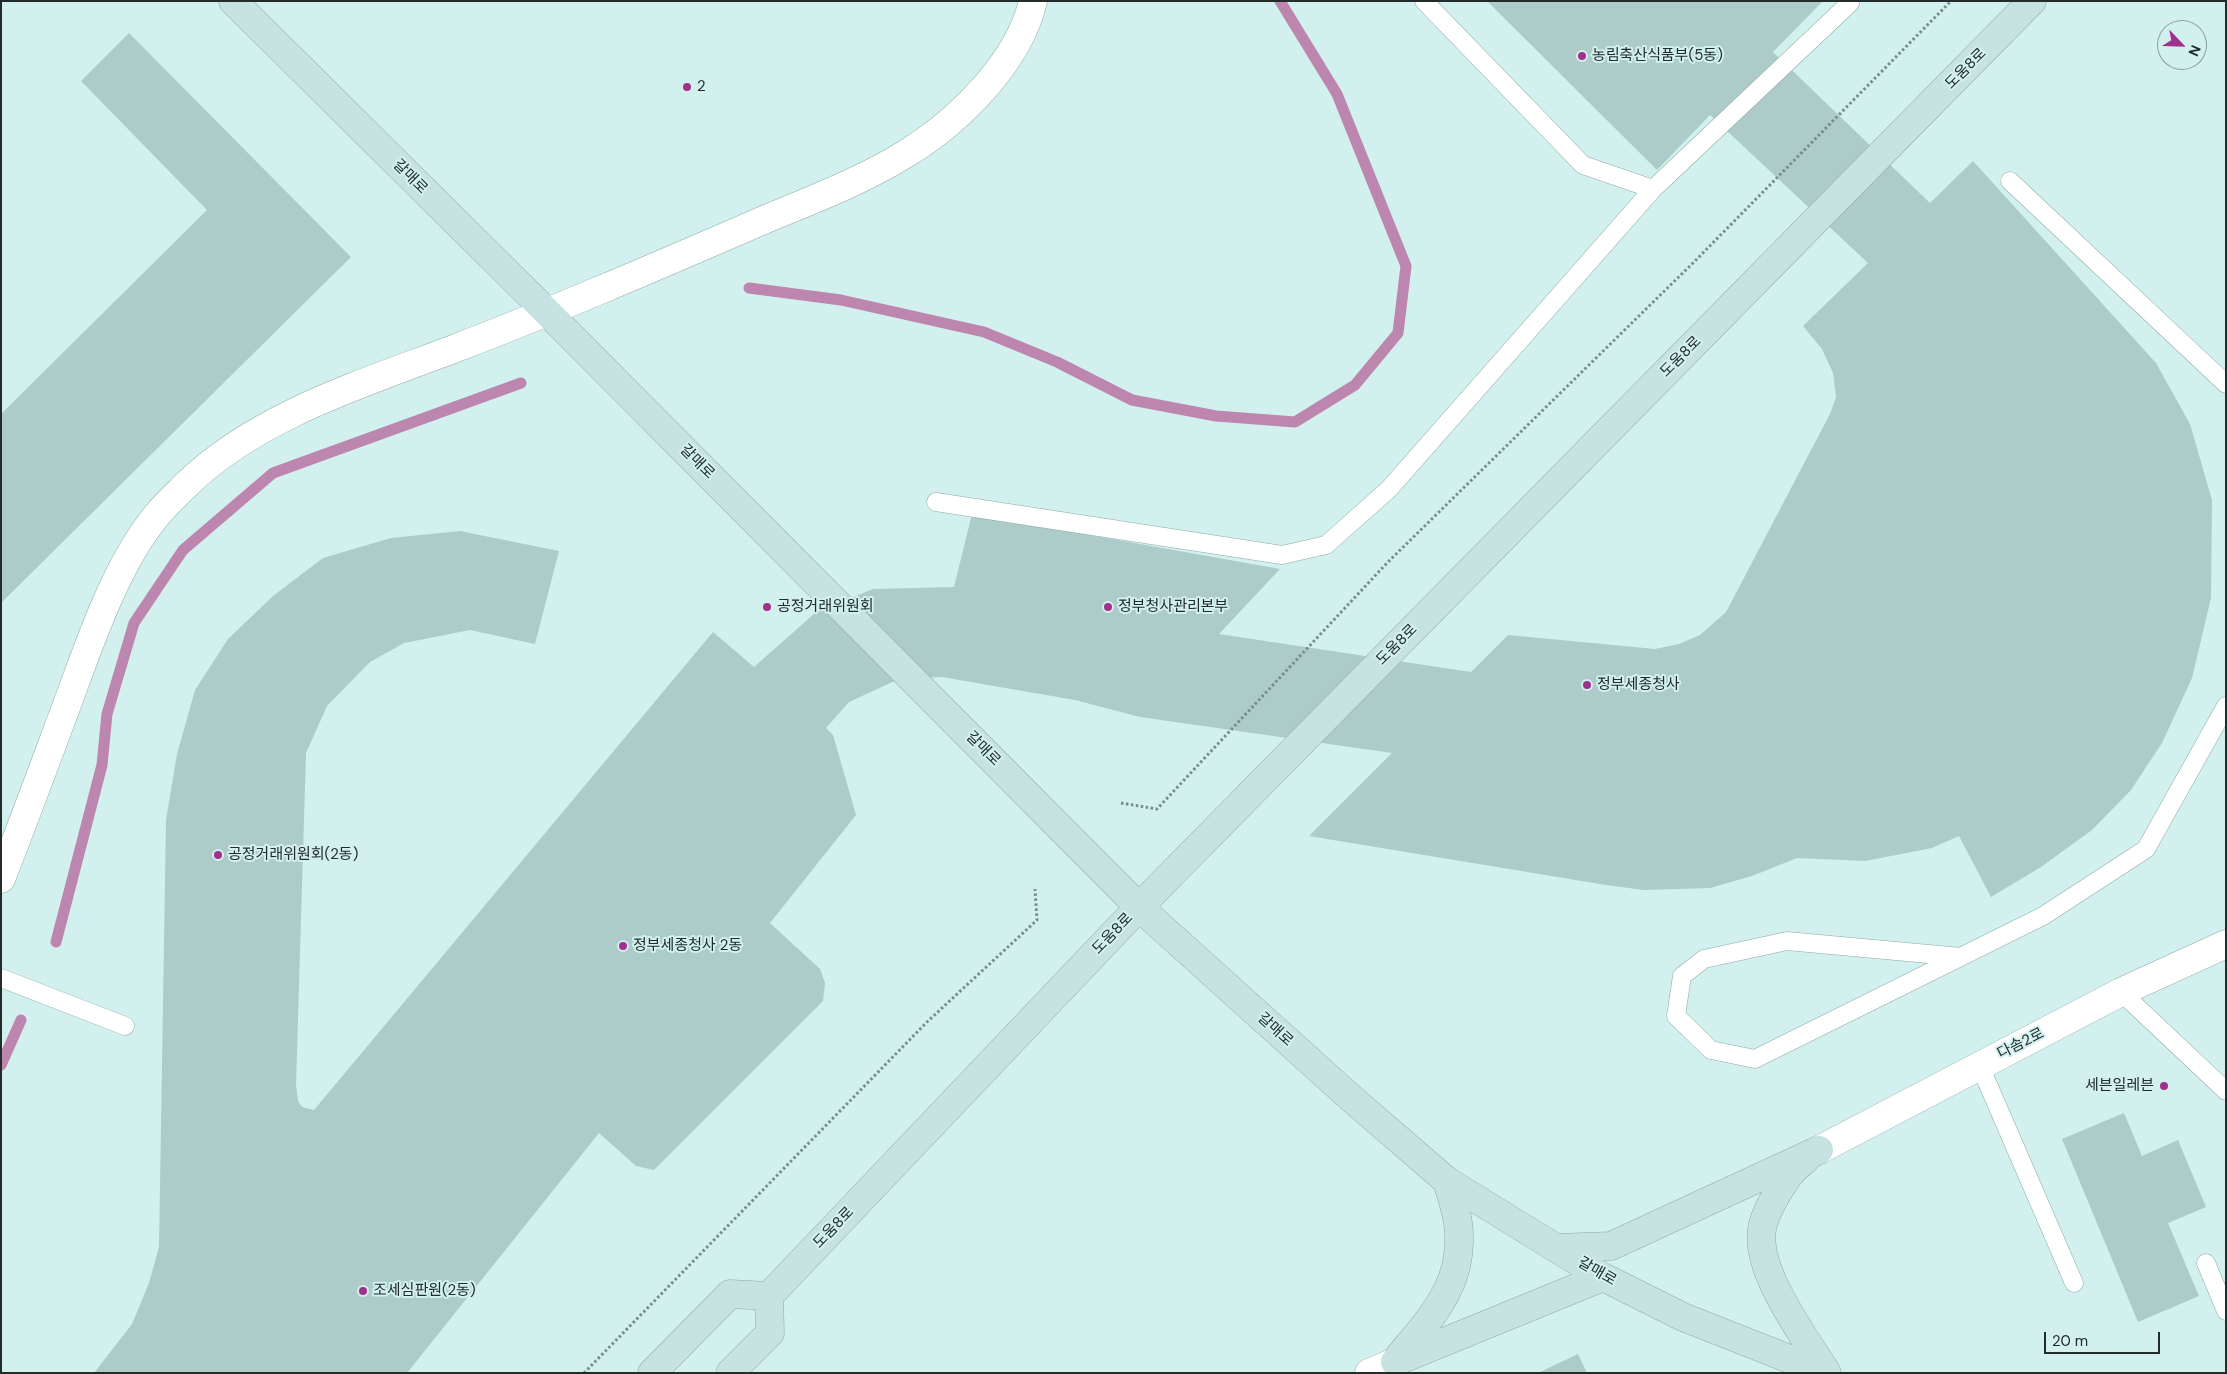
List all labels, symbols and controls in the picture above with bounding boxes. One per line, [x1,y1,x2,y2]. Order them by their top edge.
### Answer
north arrow [2157,20,2207,70]
text: N [2184,42,2205,59]
street label: 도움8로 [1942,45,1990,93]
place label: 농림축산식품부(5동) [1592,47,1723,65]
marker: 농림축산식품부(5동) [1576,50,1588,62]
place label: 2 [697,78,706,96]
marker: 2 [681,81,693,93]
street label: 갈매로 [389,156,431,198]
street label: 도움8로 [1657,333,1705,381]
street label: 갈매로 [676,441,718,483]
place label: 공정거래위원회 [777,598,874,616]
place label: 정부청사관리본부 [1118,598,1228,616]
marker: 공정거래위원회 [761,601,773,613]
marker: 정부청사관리본부 [1102,601,1114,613]
street label: 도움8로 [1373,621,1421,669]
place label: 정부세종청사 [1597,676,1680,694]
marker: 정부세종청사 [1581,679,1593,691]
street label: 갈매로 [962,728,1004,770]
place label: 공정거래위원회(2동) [228,846,358,864]
marker: 공정거래위원회(2동) [212,849,224,861]
street label: 도움8로 [1089,910,1137,958]
place label: 정부세종청사 2동 [633,937,742,955]
marker: 정부세종청사 2동 [617,940,629,952]
street label: 갈매로 [1254,1009,1296,1051]
street label: 다솜2로 [1995,1025,2047,1063]
place label: 세븐일레븐 [2085,1077,2154,1095]
marker: 세븐일레븐 [2158,1080,2170,1092]
street label: 도움8로 [810,1204,858,1252]
street label: 갈매로 [1575,1254,1619,1290]
place label: 조세심판원(2동) [373,1282,476,1300]
marker: 조세심판원(2동) [357,1285,369,1297]
scale bar [2047,1322,2163,1354]
text: 20 m [2052,1331,2088,1351]

